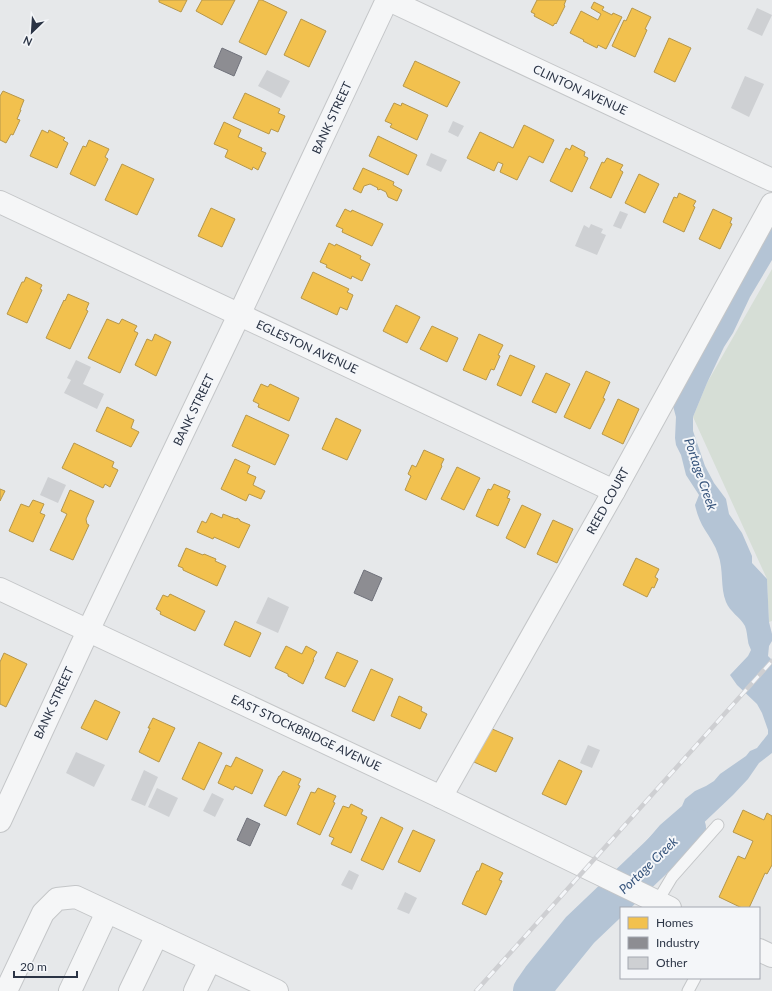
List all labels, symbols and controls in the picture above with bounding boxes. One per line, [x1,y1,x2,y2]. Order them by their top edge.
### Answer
north arrow [12,12,52,52]
text: N [21,34,34,49]
street label: CLINTON AVENUE [531,61,630,118]
street label: BANK STREET [308,79,355,156]
street label: EGLESTON AVENUE [254,316,361,377]
street label: BANK STREET [170,371,217,448]
water label: Portage Creek [681,436,721,513]
street label: REED COURT [583,465,632,537]
street label: BANK STREET [30,664,77,741]
street label: EAST STOCKBRIDGE AVENUE [229,691,384,774]
water label: Portage Creek [615,832,681,897]
legend [620,907,760,979]
text: Homes [656,915,693,930]
text: Industry [656,935,700,950]
scale bar [14,953,77,979]
text: Other [656,955,688,970]
text: 20 m [20,959,47,974]

